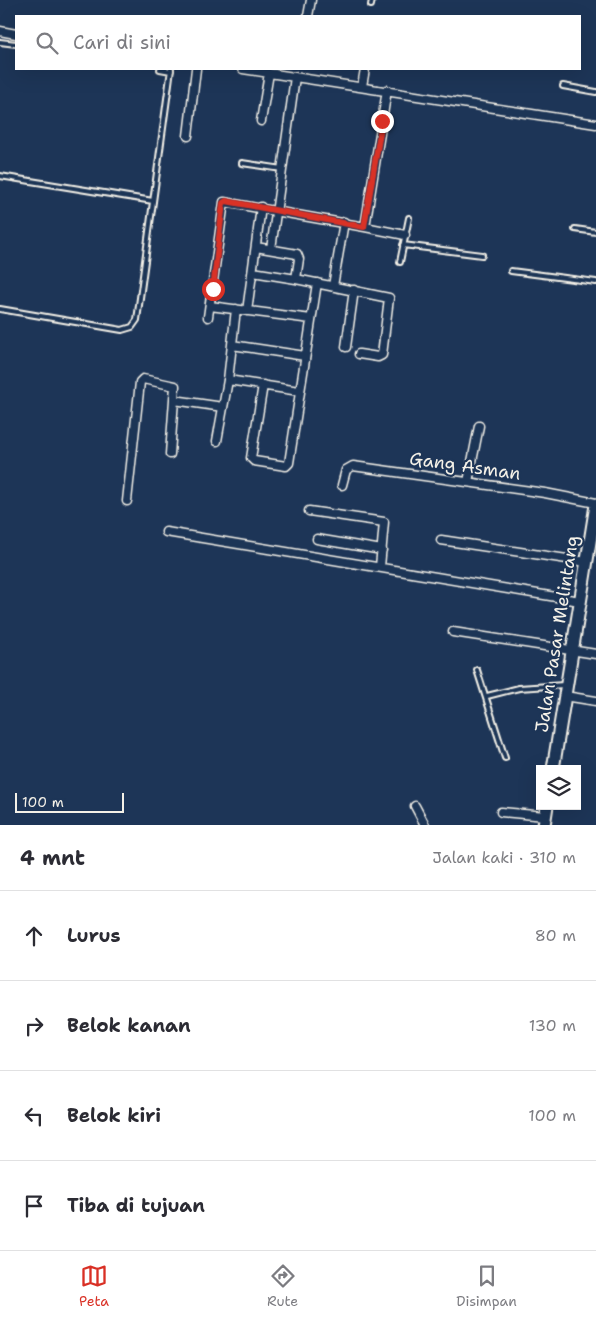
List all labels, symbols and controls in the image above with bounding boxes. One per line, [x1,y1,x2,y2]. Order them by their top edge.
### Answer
search box [15,15,581,70]
icon: search [33,29,61,57]
text: Cari di sini [73,30,171,55]
route end [371,110,394,133]
route start [202,278,225,301]
street label: Gang Asman [408,446,522,486]
street label: Jalan Pasar Melintang [530,534,584,734]
map controls [536,765,581,810]
button: layers [536,765,581,810]
scale bar [15,790,124,813]
text: 100 m [22,793,64,811]
text: 4 mnt [20,844,85,872]
text: Jalan kaki · 310 m [432,847,576,868]
icon: ahead [20,922,48,950]
text: Lurus [67,923,121,948]
text: 80 m [535,925,576,946]
icon: right [20,1012,48,1040]
text: Belok kanan [67,1013,191,1038]
text: 130 m [529,1015,576,1036]
icon: left [20,1102,48,1130]
text: Belok kiri [67,1103,161,1128]
text: 100 m [528,1105,576,1126]
icon: arrive [20,1192,48,1220]
text: Tiba di tujuan [67,1193,205,1218]
tab: Peta [79,1262,109,1310]
tab: Rute [267,1262,298,1310]
tab: Disimpan [456,1262,517,1310]

